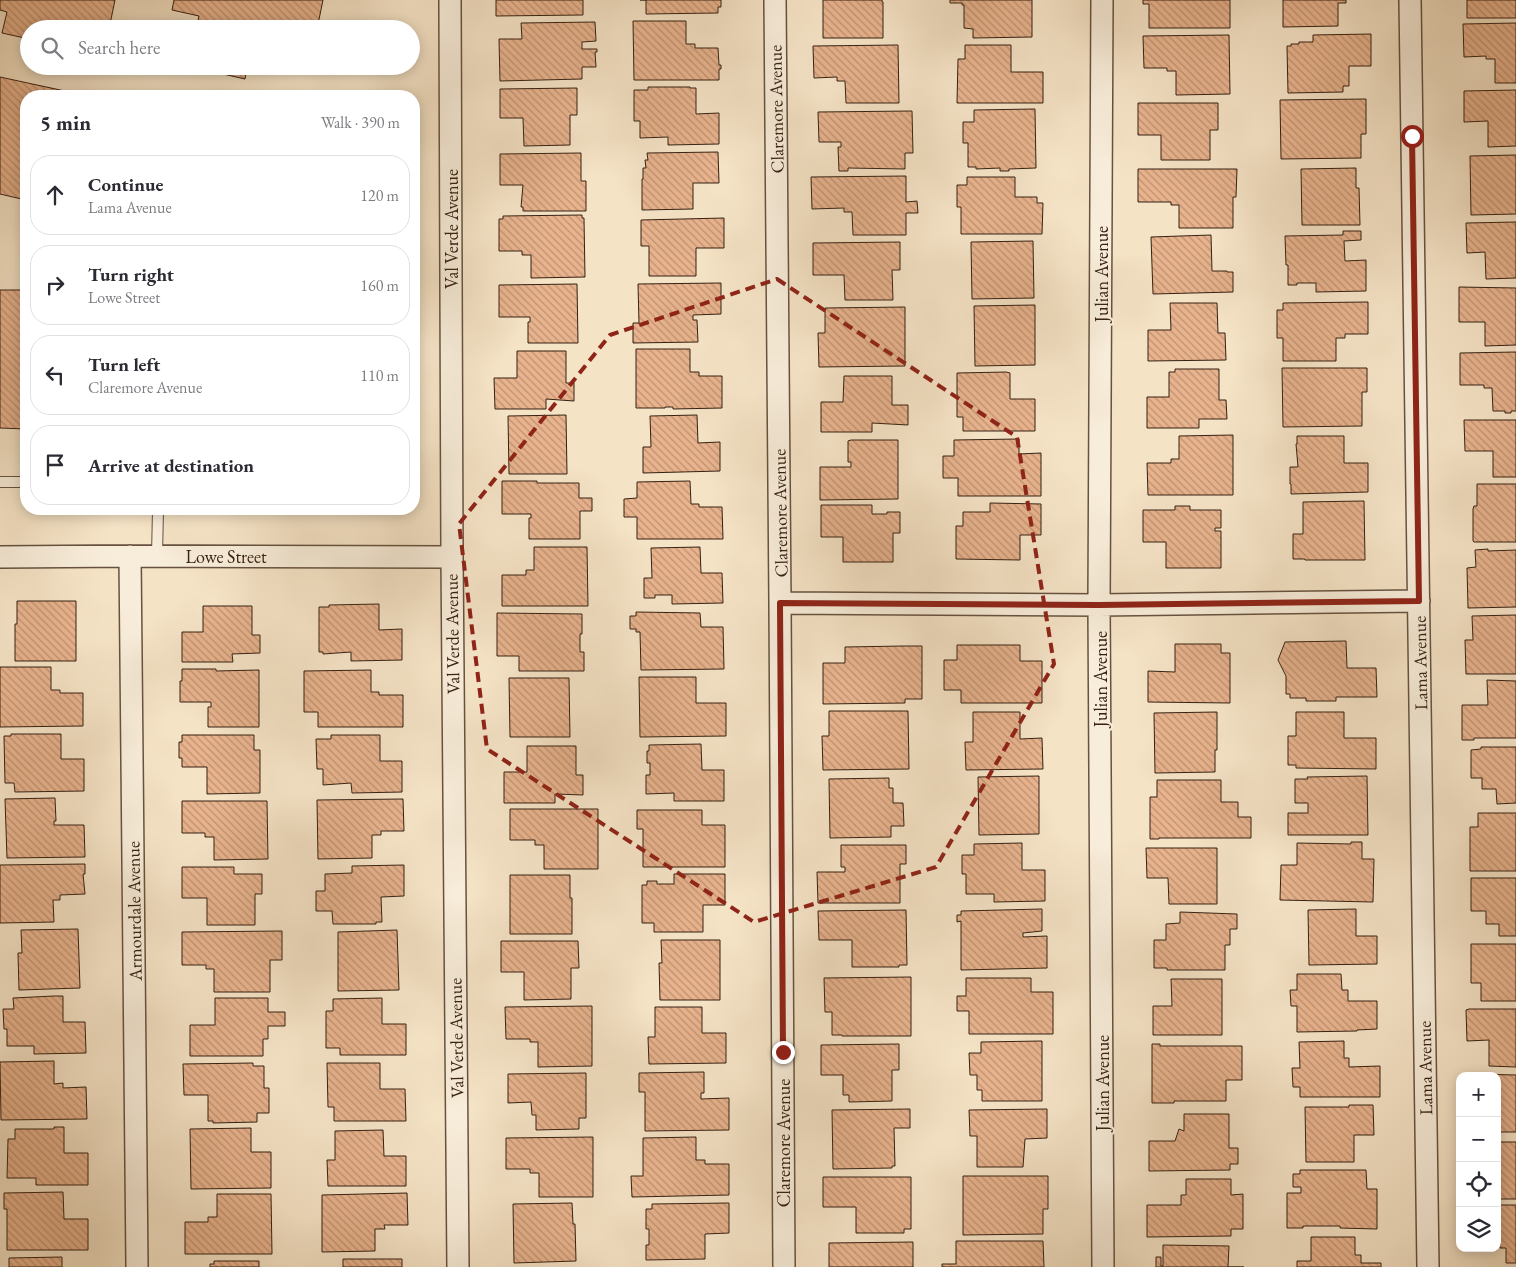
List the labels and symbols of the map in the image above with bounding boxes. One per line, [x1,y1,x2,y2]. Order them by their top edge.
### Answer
street label: Claremore Avenue [763,45,789,173]
route start [1401,125,1424,148]
street label: Val Verde Avenue [440,169,463,289]
street label: Julian Avenue [1090,226,1113,324]
street label: Claremore Avenue [767,449,793,577]
street label: Lowe Street [185,545,267,568]
street label: Val Verde Avenue [439,574,465,694]
street label: Lama Avenue [1408,616,1432,710]
street label: Julian Avenue [1089,631,1112,729]
street label: Armourdale Avenue [121,841,147,982]
street label: Val Verde Avenue [443,978,469,1098]
street label: Lama Avenue [1413,1021,1437,1115]
street label: Julian Avenue [1091,1035,1114,1133]
route end [772,1041,795,1064]
street label: Claremore Avenue [772,1079,795,1207]

